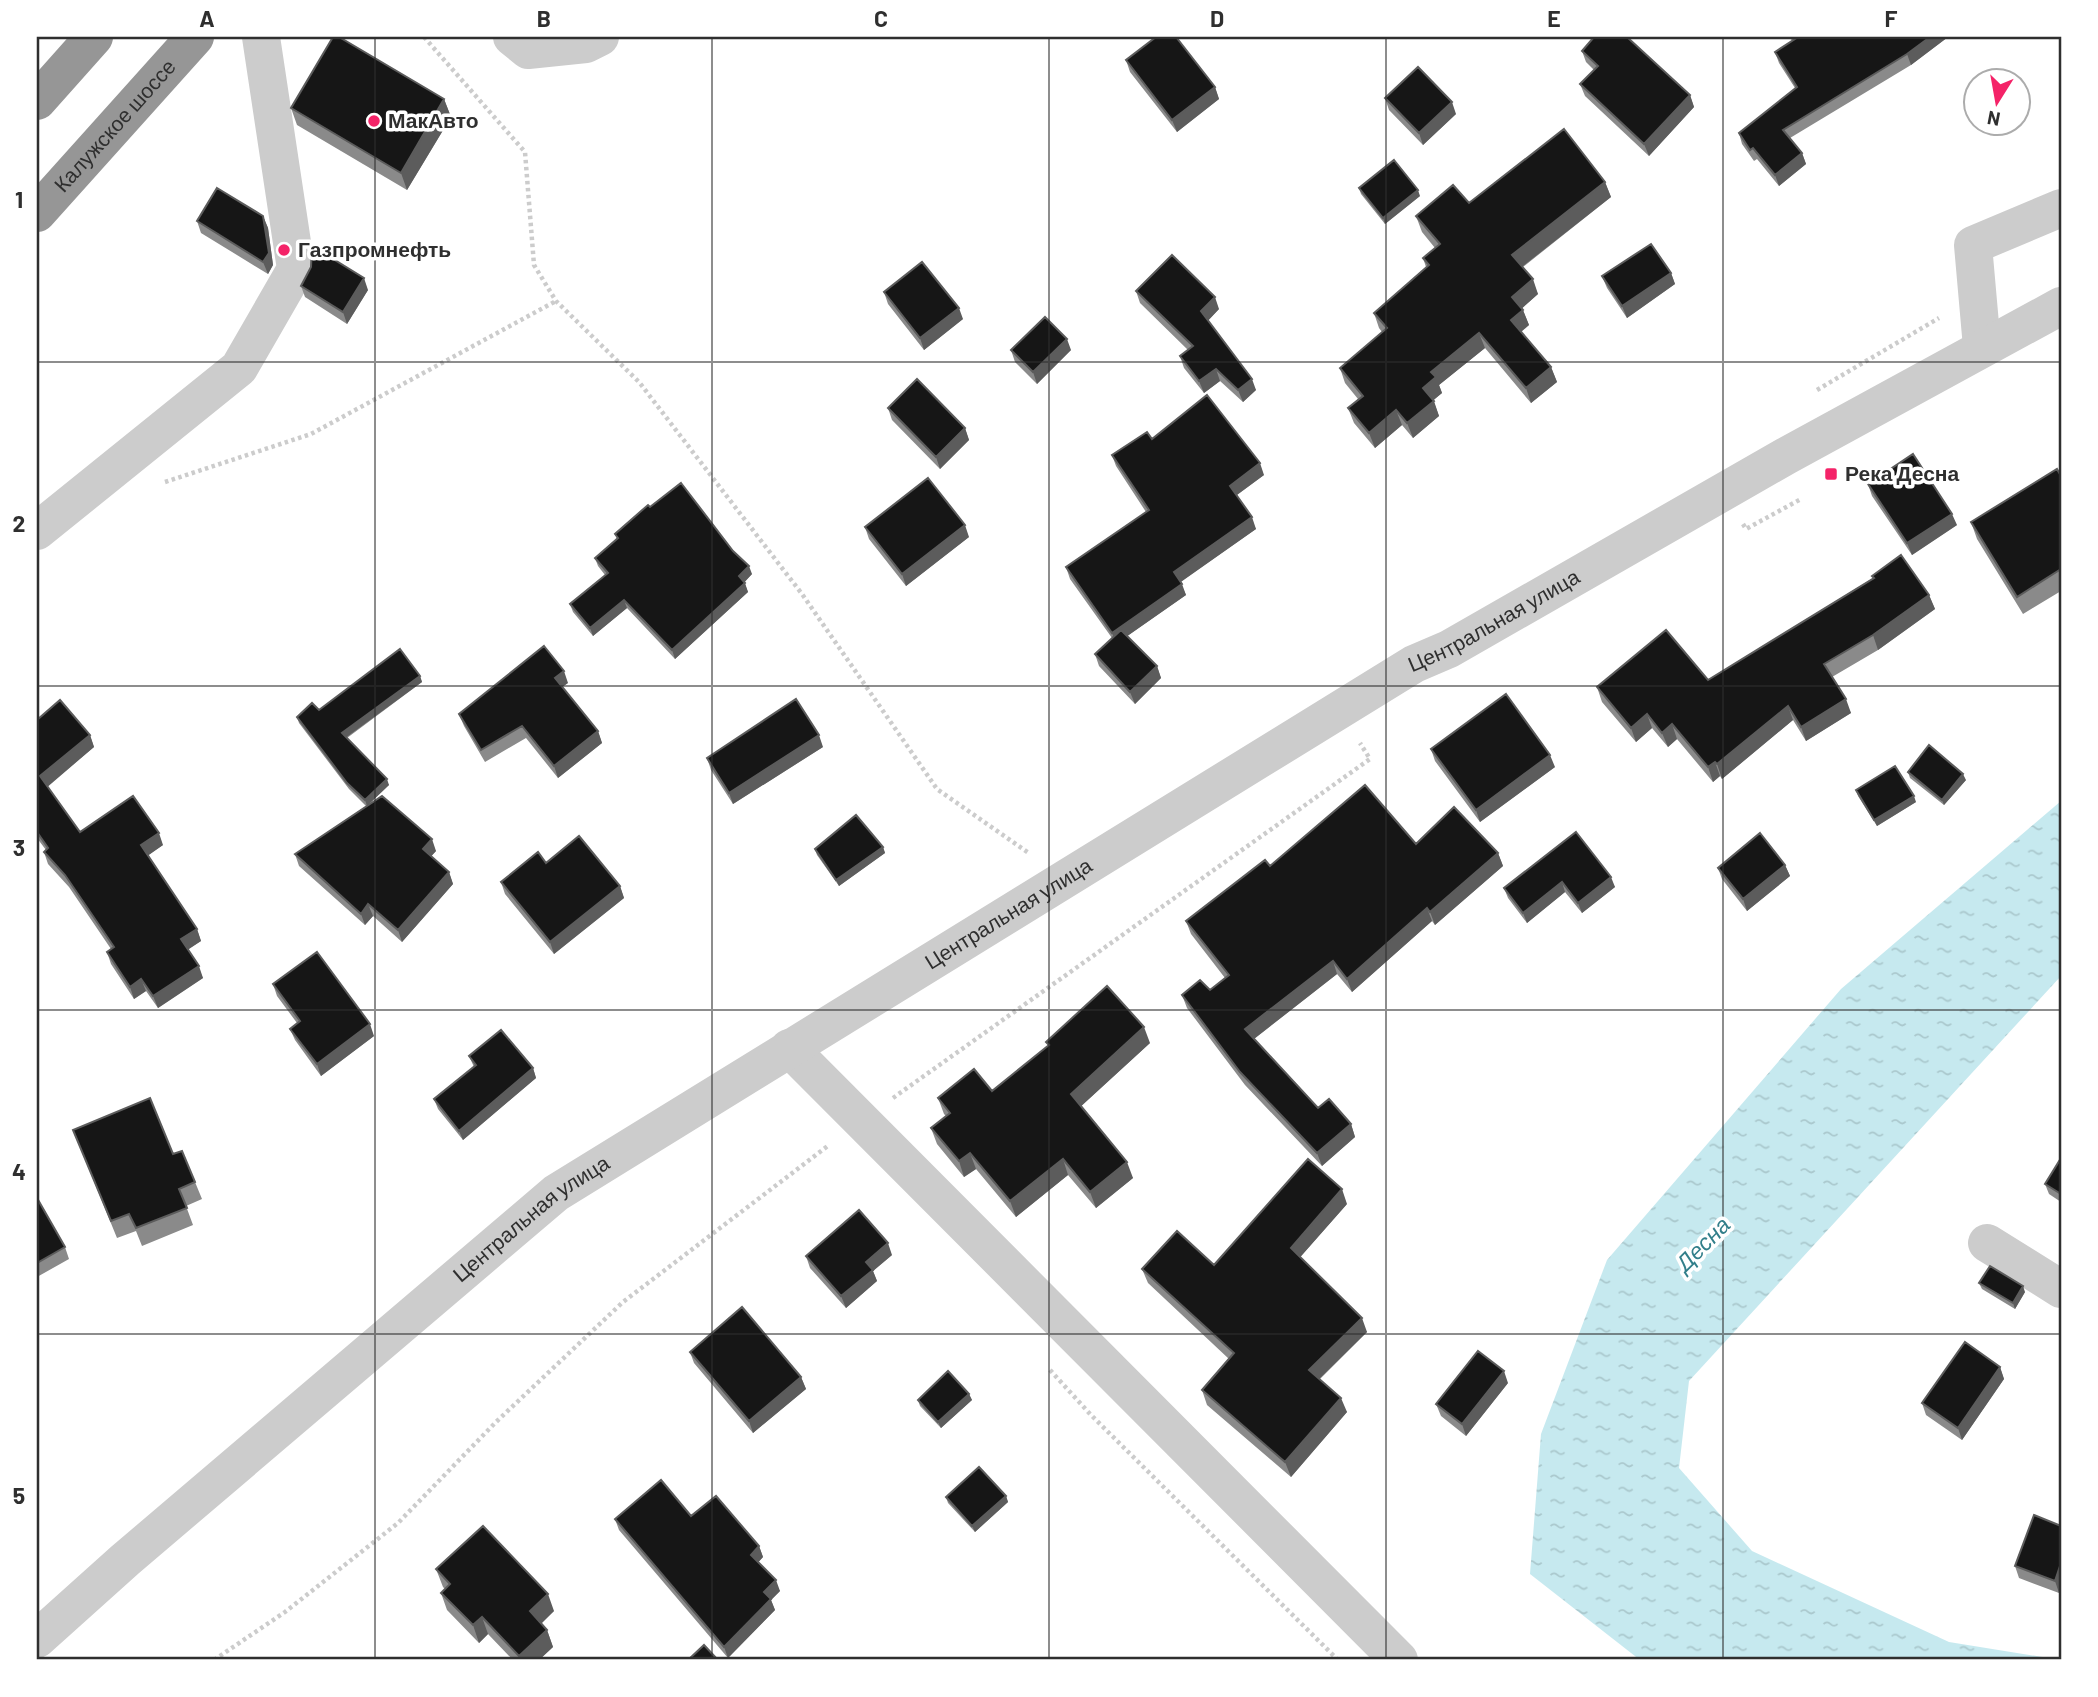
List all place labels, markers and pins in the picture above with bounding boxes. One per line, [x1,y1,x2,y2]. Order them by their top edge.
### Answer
place label: МакАвто [388,107,479,132]
marker: МакАвто [366,113,382,129]
place label: Газпромнефть [298,236,451,261]
marker: Газпромнефть [276,242,292,258]
place label: Река Десна [1845,460,1960,485]
marker: Река Десна [1823,466,1839,482]

